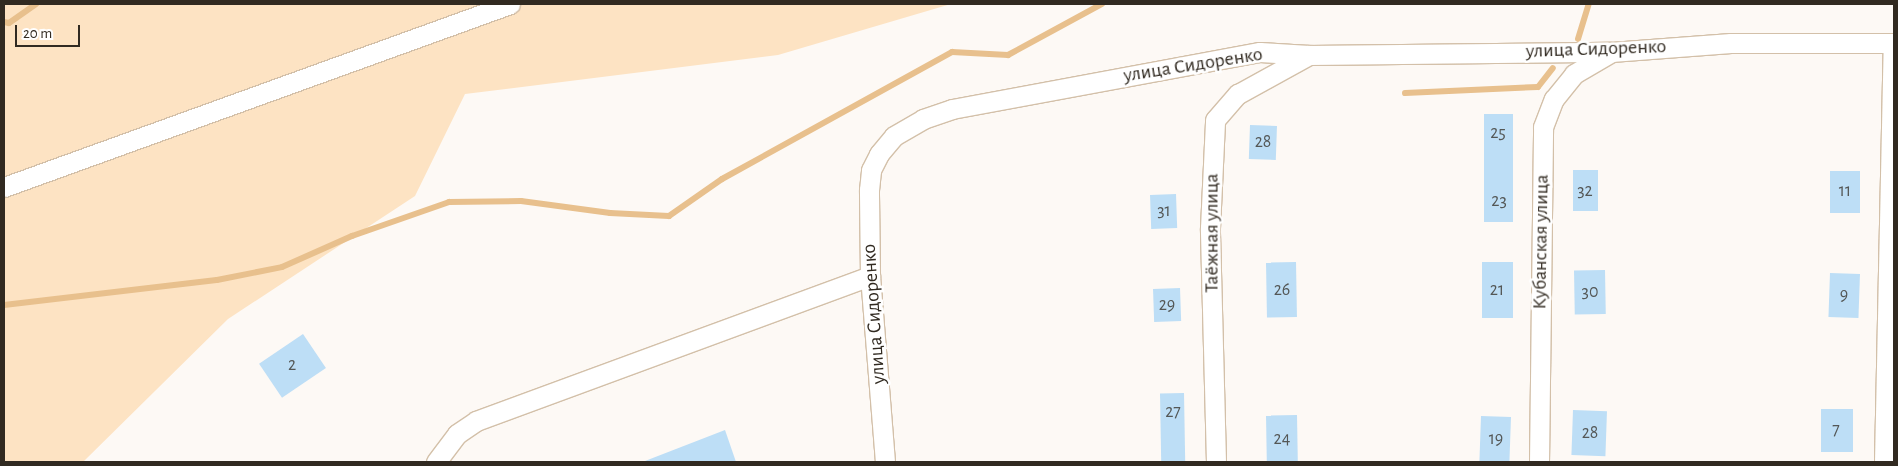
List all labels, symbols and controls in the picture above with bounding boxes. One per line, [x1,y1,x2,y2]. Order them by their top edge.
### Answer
scale bar [18,15,82,47]
text: 20 m [23,26,52,41]
street label: улица Сидоренко [1525,35,1667,63]
street label: улица Сидоренко [1122,42,1264,88]
house number: 25 [1490,122,1506,144]
house number: 28 [1255,131,1271,153]
street label: Таёжная улица [1200,173,1224,293]
street label: Кубанская улица [1528,174,1554,310]
house number: 32 [1577,180,1593,202]
house number: 11 [1839,180,1851,202]
house number: 23 [1491,190,1507,212]
house number: 31 [1157,200,1171,222]
street label: улица Сидоренко [857,243,891,385]
house number: 26 [1274,279,1290,301]
house number: 21 [1490,279,1504,301]
house number: 30 [1582,281,1598,303]
house number: 9 [1840,284,1848,306]
house number: 29 [1159,294,1175,316]
house number: 2 [288,354,296,376]
house number: 27 [1165,401,1181,423]
house number: 7 [1832,419,1840,441]
house number: 28 [1582,422,1598,444]
house number: 24 [1274,428,1290,450]
house number: 19 [1489,428,1503,450]

